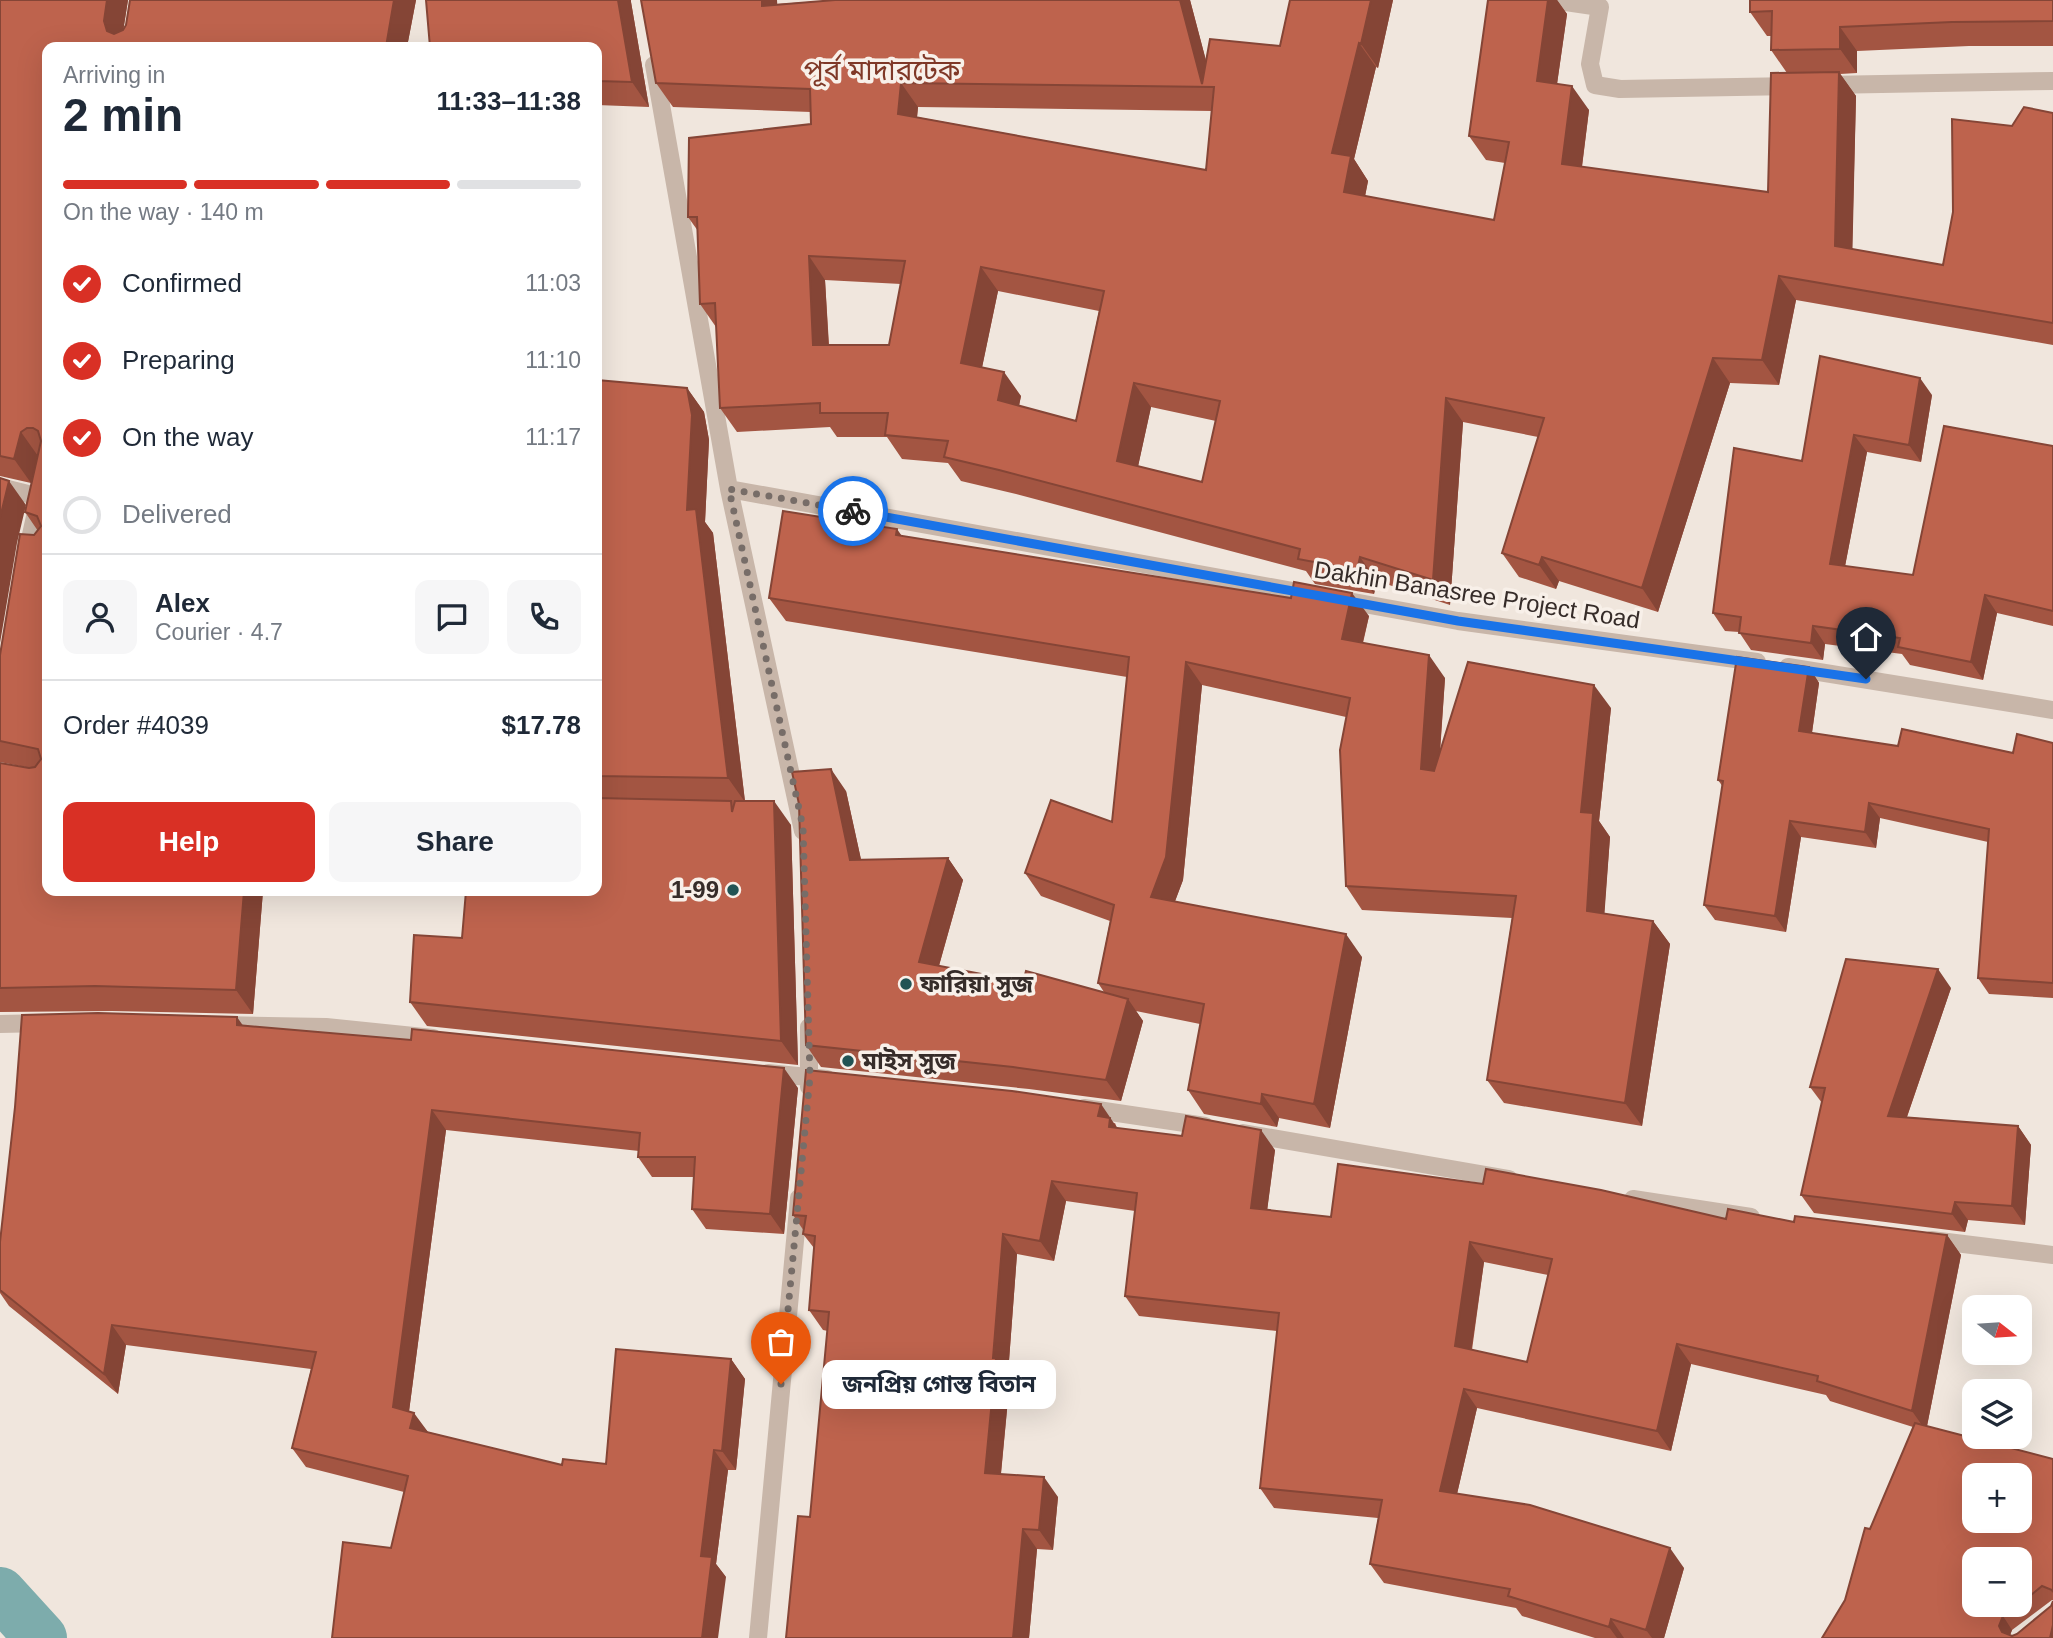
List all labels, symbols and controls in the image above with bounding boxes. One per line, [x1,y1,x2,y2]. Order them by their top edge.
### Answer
district label: পূর্ব মাদারটেক [804,53,961,87]
text: Arriving in [63,62,165,88]
text: 11:33–11:38 [436,86,581,116]
text: 2 min [63,89,183,141]
text: On the way · 140 m [63,199,264,225]
icon: check [63,265,101,303]
text: Confirmed [122,268,242,298]
text: 11:03 [525,270,581,296]
icon: check [63,342,101,380]
text: Preparing [122,345,235,375]
text: 11:10 [525,347,581,373]
icon: check [63,419,101,457]
text: On the way [122,422,254,452]
text: 11:17 [525,424,581,450]
courier [818,476,888,546]
icon: bike [834,492,872,530]
text: Delivered [122,499,232,529]
street label: Dakhin Banasree Project Road [1312,555,1642,634]
button: person [63,580,137,654]
button: chat [415,580,489,654]
button: phone [507,580,581,654]
text: Alex [155,588,210,618]
pin [1836,607,1896,679]
icon: home [1847,618,1885,656]
text: Courier · 4.7 [155,619,283,645]
text: Order #4039 [63,710,209,740]
text: $17.78 [501,710,581,740]
button: Help [63,802,315,882]
button: Share [329,802,581,882]
place label: 1-99 [671,876,719,903]
marker: 1-99 [725,882,741,898]
place label: ফারিয়া সুজ [919,970,1034,998]
marker: ফারিয়া সুজ [898,976,914,992]
place label: মাইস সুজ [861,1047,957,1075]
marker: মাইস সুজ [840,1053,856,1069]
north arrow [1962,1295,2032,1365]
map controls [1962,1295,2032,1617]
pin [751,1312,811,1384]
icon: bag [762,1323,800,1361]
callout: জনপ্রিয় গোস্ত বিতান [823,1360,1058,1408]
text: জনপ্রিয় গোস্ত বিতান [842,1371,1036,1397]
button: layers [1962,1379,2032,1449]
button: + [1962,1463,2032,1533]
button: − [1962,1547,2032,1617]

